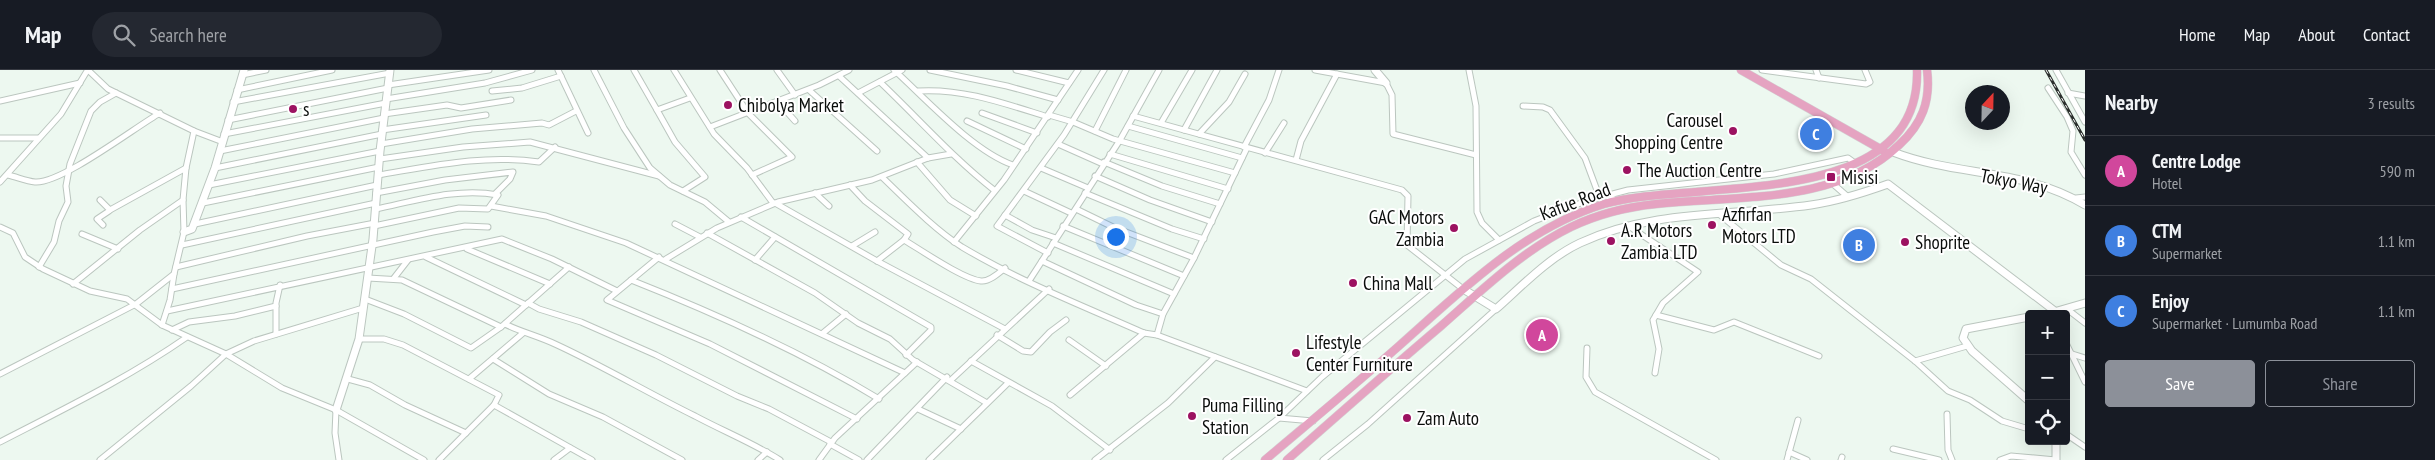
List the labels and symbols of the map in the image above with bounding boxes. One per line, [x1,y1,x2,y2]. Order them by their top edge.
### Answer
north arrow [1965,85,2010,130]
place label: Chibolya Market [738,93,845,117]
place label: s [303,97,309,121]
marker: Chibolya Market [722,99,734,111]
marker: s [287,103,299,115]
place label: Carousel Shopping Centre [1614,108,1724,154]
pin: C [1800,115,1832,153]
marker: Carousel Shopping Centre [1727,125,1739,137]
place label: The Auction Centre [1637,158,1762,182]
street label: Tokyo Way [1978,163,2051,199]
marker: The Auction Centre [1621,164,1633,176]
place label: Misisi [1841,165,1878,189]
marker: Misisi [1825,171,1837,183]
street label: Kafue Road [1536,177,1614,225]
place label: Azfirfan Motors LTD [1722,202,1796,248]
place label: GAC Motors Zambia [1369,205,1444,251]
place label: A.R Motors Zambia LTD [1621,218,1697,264]
marker: Azfirfan Motors LTD [1706,219,1718,231]
marker: GAC Motors Zambia [1448,222,1460,234]
your location [1103,224,1129,250]
pin: B [1843,226,1875,264]
place label: Shoprite [1915,230,1970,254]
marker: A.R Motors Zambia LTD [1605,235,1617,247]
marker: Shoprite [1899,236,1911,248]
place label: China Mall [1363,271,1433,295]
marker: China Mall [1347,277,1359,289]
pin: A [1526,316,1558,354]
place label: Lifestyle Center Furniture [1306,330,1413,376]
marker: Lifestyle Center Furniture [1290,347,1302,359]
place label: Puma Filling Station [1202,393,1284,439]
place label: Zam Auto [1417,406,1479,430]
marker: Puma Filling Station [1186,410,1198,422]
marker: Zam Auto [1401,412,1413,424]

